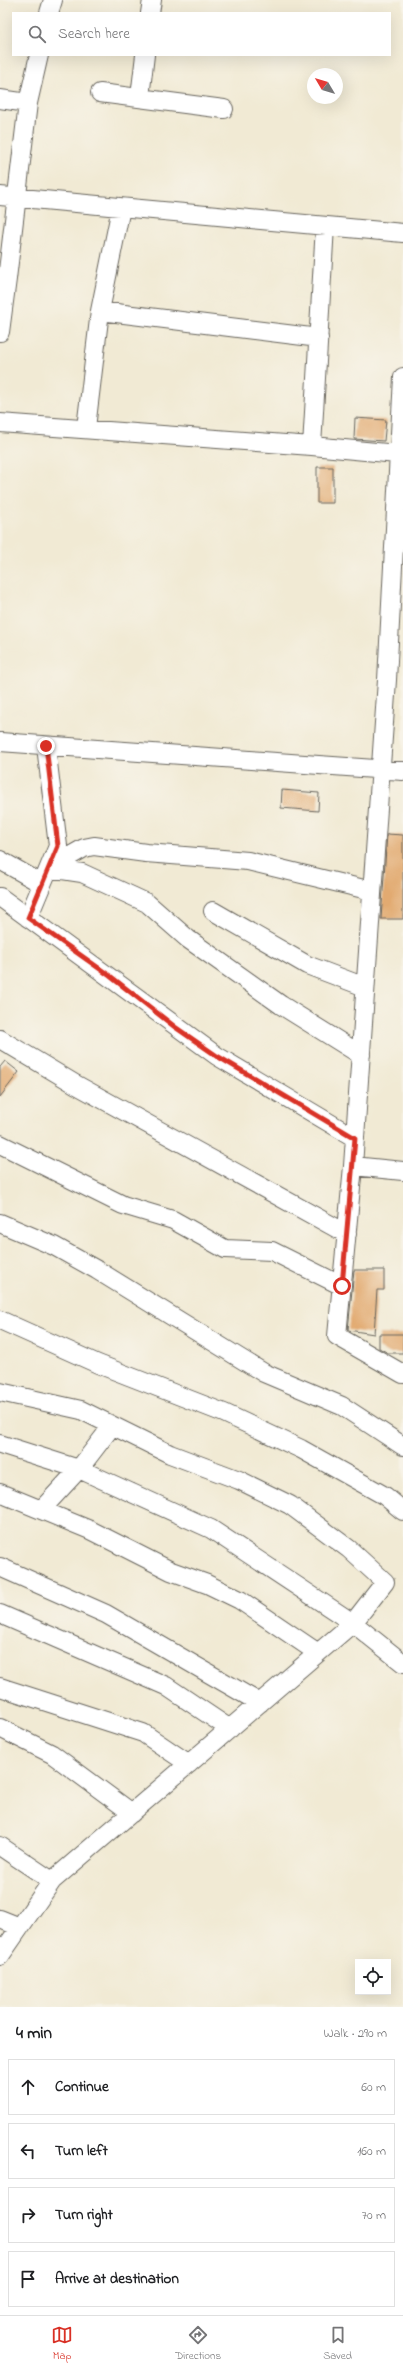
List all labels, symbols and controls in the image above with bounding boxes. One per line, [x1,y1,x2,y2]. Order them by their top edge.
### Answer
search box [12,12,391,56]
icon: search [26,23,48,45]
text: Search here [58,23,130,45]
north arrow [307,68,343,104]
route end [37,737,55,755]
route start [333,1277,351,1295]
map controls [355,1959,391,1995]
button: locate [355,1959,391,1995]
text: 4 min [16,2021,52,2046]
text: Walk · 290 m [323,2024,387,2043]
icon: ahead [17,2076,39,2098]
text: Continue [55,2076,109,2098]
text: 60 m [361,2078,386,2097]
icon: left [17,2140,39,2162]
text: Turn left [55,2140,108,2162]
text: 160 m [357,2142,386,2161]
icon: right [17,2204,39,2226]
text: Turn right [55,2204,113,2226]
text: 70 m [362,2206,386,2225]
icon: arrive [17,2268,39,2290]
text: Arrive at destination [55,2268,179,2290]
tab: Map [51,2324,73,2364]
tab: Directions [175,2324,221,2364]
tab: Saved [323,2324,352,2364]

